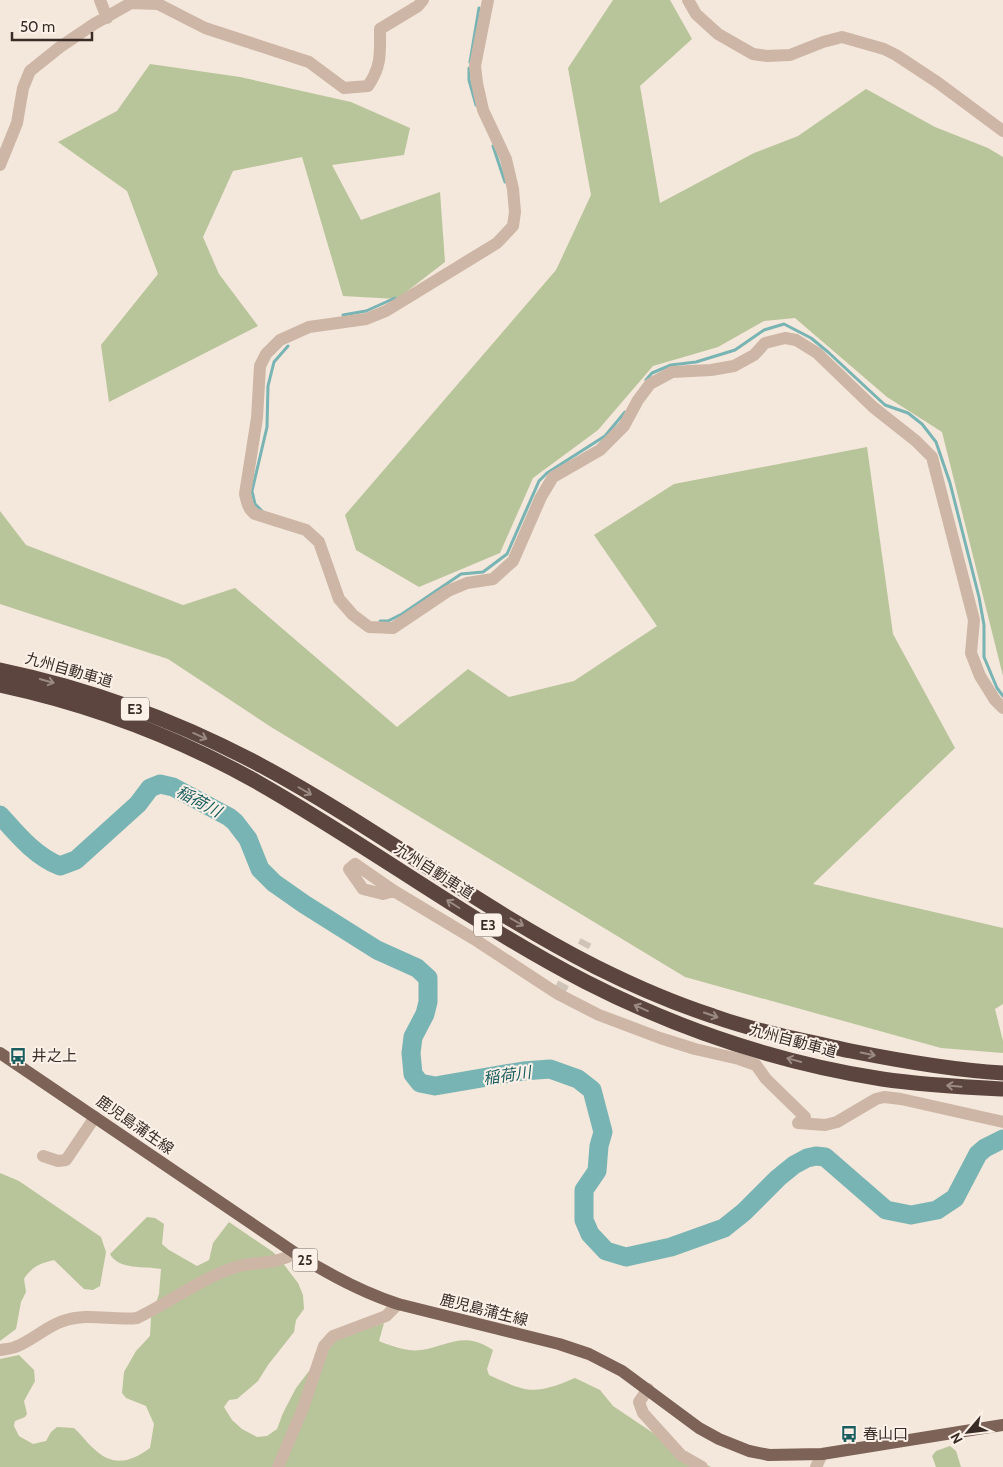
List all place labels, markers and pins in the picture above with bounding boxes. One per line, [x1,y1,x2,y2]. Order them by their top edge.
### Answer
bus stop icon: 井之上 [8,1046,28,1066]
place label: 井之上 [32,1047,77,1065]
bus stop icon: 春山口 [839,1424,859,1444]
place label: 春山口 [863,1425,908,1443]

